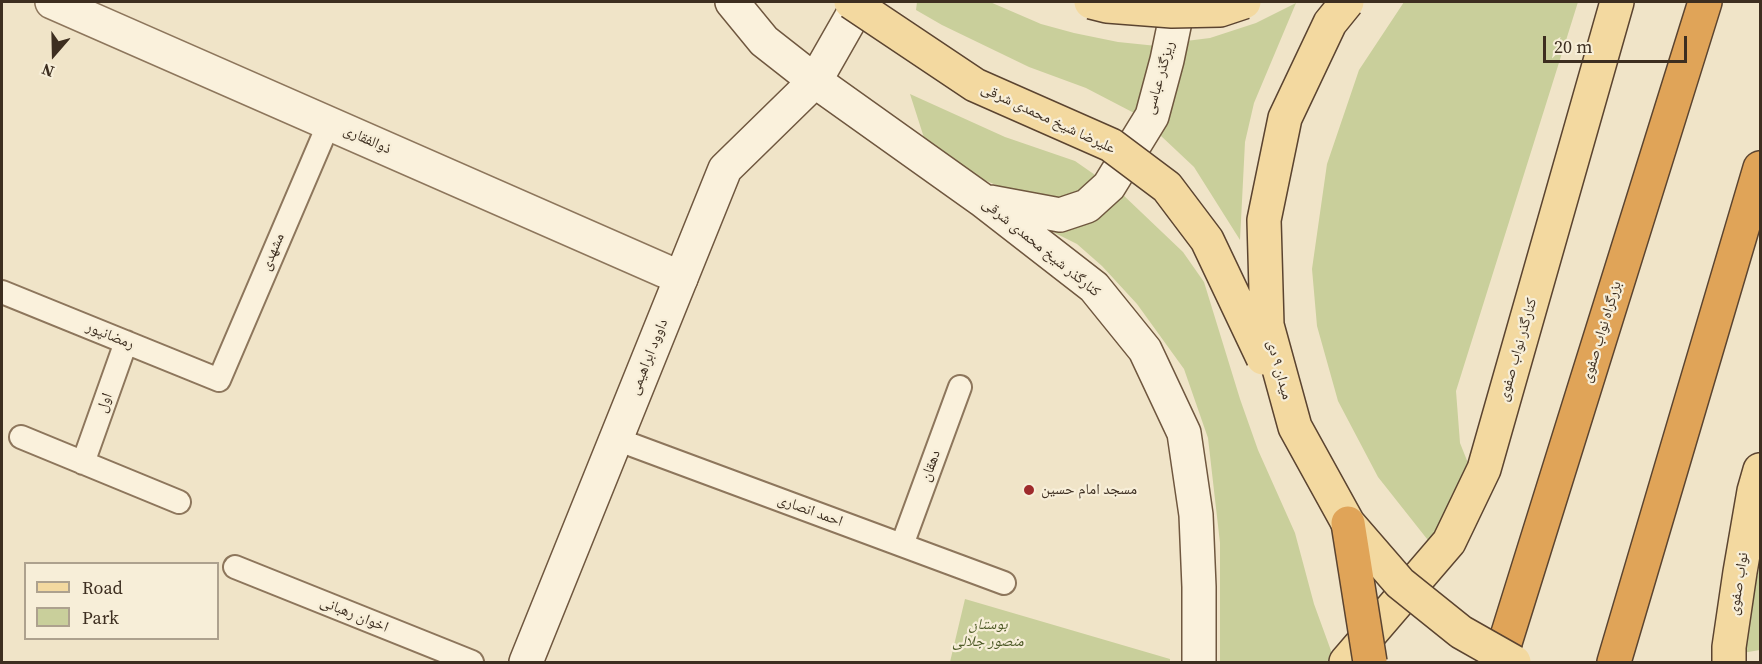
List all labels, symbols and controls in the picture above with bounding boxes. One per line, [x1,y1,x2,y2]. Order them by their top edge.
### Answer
north arrow [24,24,84,84]
scale bar [1546,24,1690,62]
text: 20 m [1554,34,1592,59]
street label: ریزگذر عباسی [1141,39,1179,117]
text: N [39,59,57,83]
street label: علیرضا شیخ محمدی شرقی [978,80,1118,158]
street label: ذوالفقاری [340,122,394,158]
street label: کنارگذر شیخ محمدی شرقی [978,195,1104,301]
street label: مشهدی [257,231,289,273]
street label: بزرگراه نواب صفوی [1578,279,1626,385]
street label: کنارگذر نواب صفوی [1495,296,1541,404]
street label: داوود ابراهیمی [626,316,672,398]
street label: رمضانپور [83,318,137,354]
street label: میدان ۹ دی [1262,338,1296,402]
street label: اول [93,391,117,415]
street label: دهقان [917,448,945,484]
place label: مسجد امام حسین [1041,481,1137,499]
marker: مسجد امام حسین [1022,483,1036,497]
street label: احمد انصاری [775,491,845,531]
street label: نواب صفوی [1725,551,1753,617]
legend [24,562,219,640]
text: Road [82,575,123,600]
street label: اخوان رهبانی [317,593,391,637]
text: Park [82,605,119,630]
park label: بوستان منصور جلالی [952,616,1024,651]

